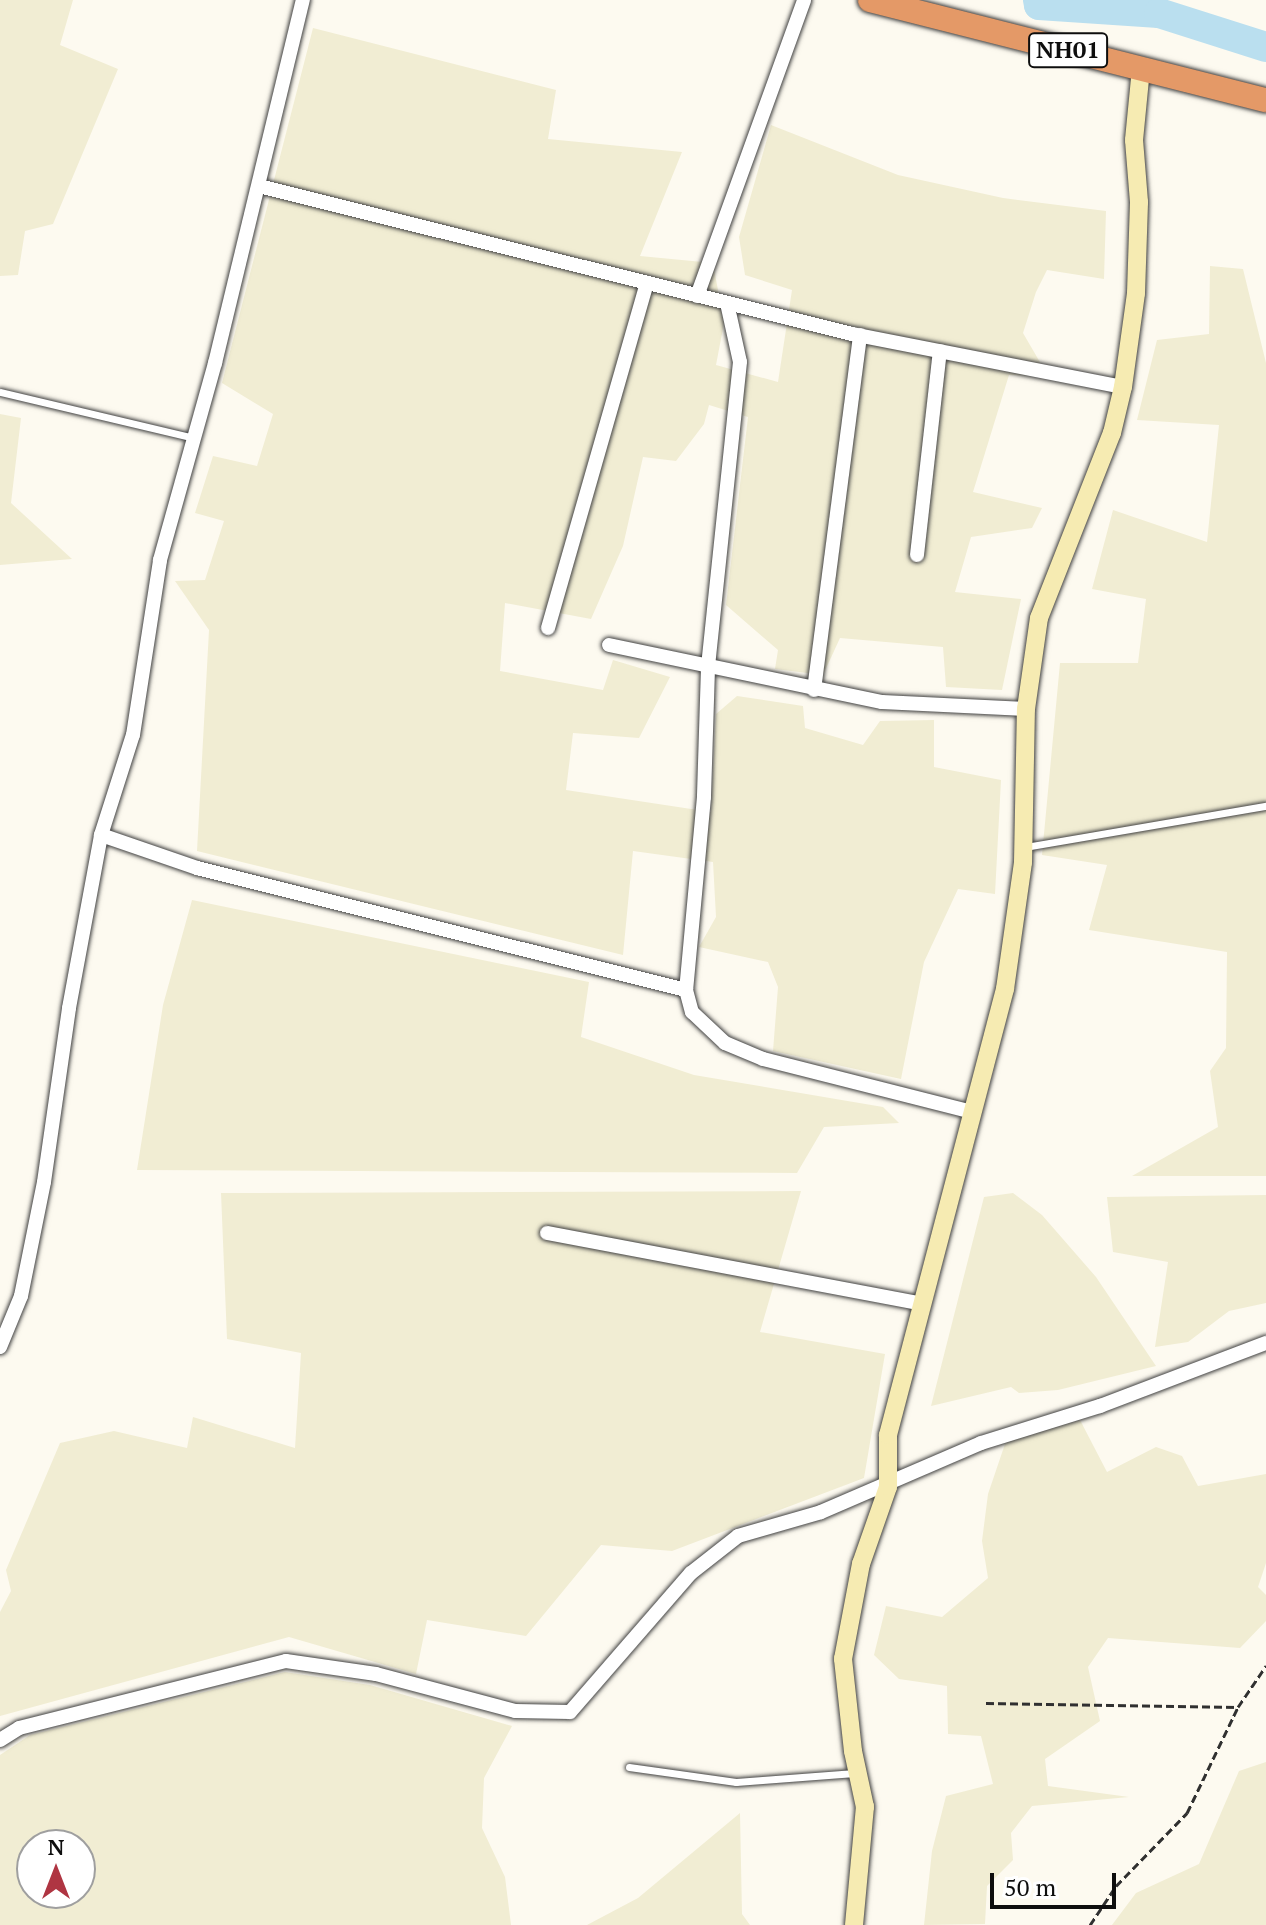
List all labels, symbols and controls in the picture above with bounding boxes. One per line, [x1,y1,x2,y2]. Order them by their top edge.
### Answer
road number: NH01 [1028,30,1108,70]
north arrow [16,1829,96,1909]
text: N [48,1832,64,1861]
scale bar [994,1857,1120,1907]
text: 50 m [1004,1871,1056,1903]

